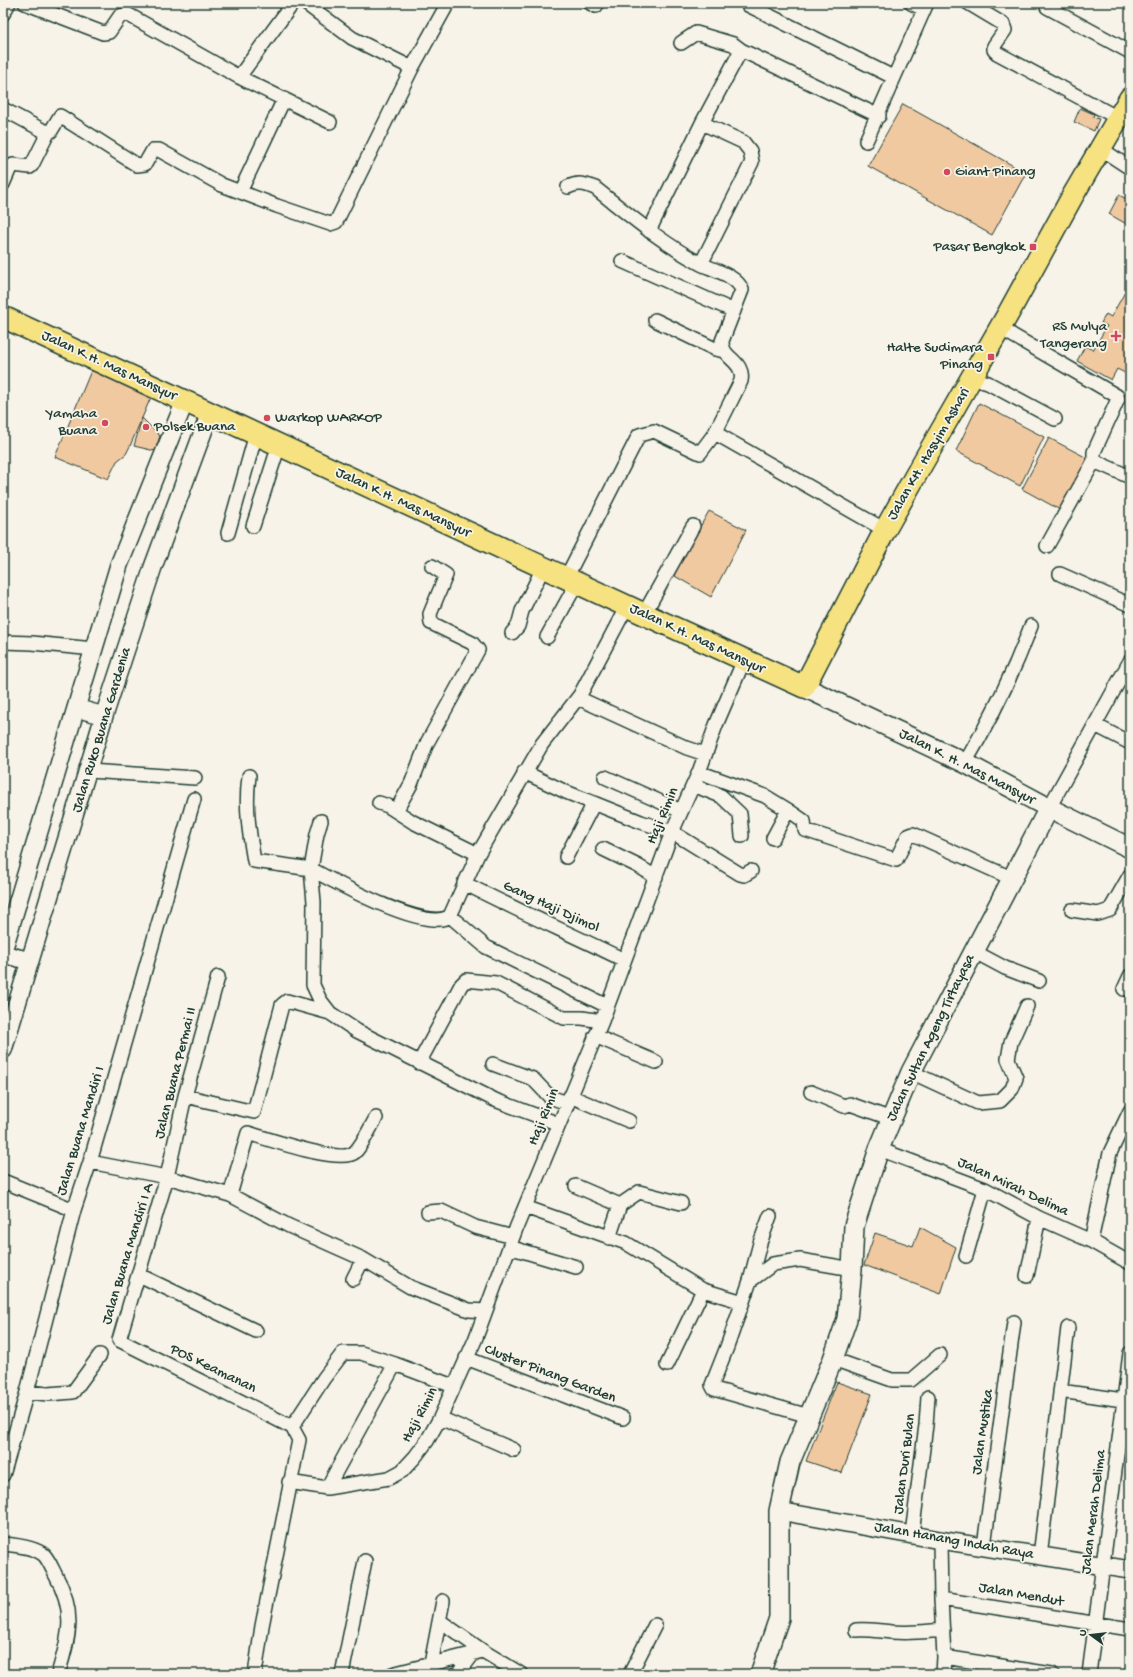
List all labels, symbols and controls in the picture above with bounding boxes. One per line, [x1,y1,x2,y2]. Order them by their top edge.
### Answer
place label: Giant Pinang [955,163,1036,181]
marker: Giant Pinang [942,167,952,177]
place label: Pasar Bengkok [932,238,1026,256]
marker: Pasar Bengkok [1028,242,1038,252]
place label: RS Mulya Tangerang [1039,318,1108,353]
street label: Jalan K.H. Mas Mansyur [38,327,181,406]
marker: RS Mulya Tangerang [1110,330,1122,342]
place label: Halte Sudimara Pinang [887,339,984,374]
marker: Halte Sudimara Pinang [986,352,996,362]
street label: Jalan KH. Hasyim Ashari [884,384,974,524]
place label: Yamaha Buana [44,405,98,440]
place label: Warkop WARKOP [275,409,383,427]
marker: Warkop WARKOP [262,413,272,423]
marker: Yamaha Buana [100,418,110,428]
place label: Polsek Buana [153,418,236,436]
marker: Polsek Buana [141,422,151,432]
street label: Jalan K.H. Mas Mansyur [332,464,475,543]
street label: Jalan K.H. Mas Mansyur [626,600,769,679]
street label: Jalan Ruko Buana Gardenia [68,645,136,815]
street label: Jalan K. H. Mas Mansyur [896,725,1040,810]
street label: Haji Rimin [643,785,683,847]
street label: Gang Haji Djimol [500,877,602,937]
street label: Jalan Sultan Ageng Tirtayasa [883,951,980,1125]
street label: Jalan Buana Permai II [151,1005,201,1141]
street label: Jalan Buana Mandiri I [53,1064,109,1198]
street label: Haji Rimin [524,1086,564,1148]
street label: Jalan Mirah Delima [955,1153,1072,1221]
street label: Jalan Buana Mandiri I A [98,1180,158,1327]
street label: POS Keamanan [166,1340,259,1398]
street label: Cluster Pinang Garden [482,1341,618,1407]
street label: Haji Rimin [398,1384,442,1446]
street label: Jalan Mustika [968,1388,998,1476]
street label: Jalan Duri Bulan [890,1413,920,1515]
street label: Jalan Merah Delima [1077,1448,1111,1575]
street label: Jalan Hanang Indah Raya [873,1518,1036,1564]
street label: Jalan Mendut [977,1579,1067,1612]
north arrow [1071,1615,1111,1655]
text: U [1077,1628,1090,1638]

